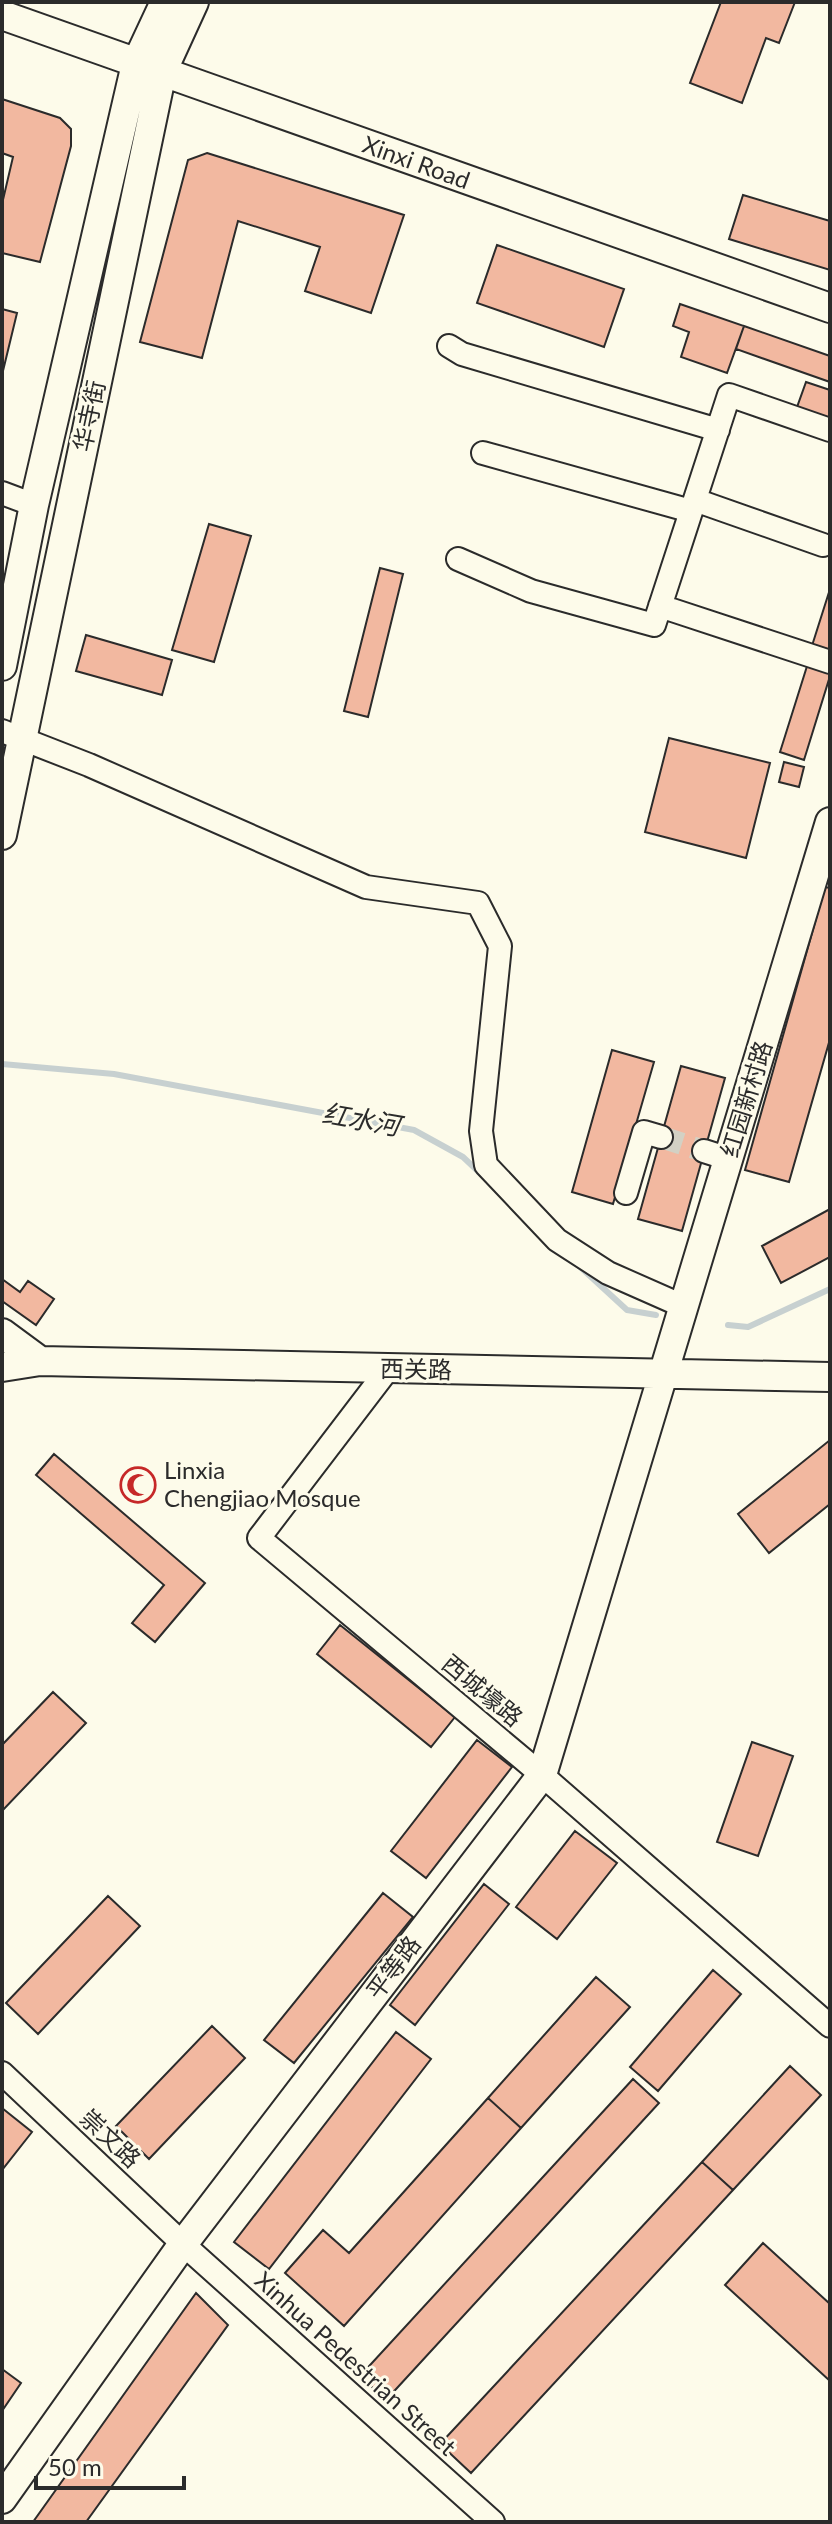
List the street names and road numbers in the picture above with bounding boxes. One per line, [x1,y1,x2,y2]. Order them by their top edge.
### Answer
street label: Xinxi Road [359,129,474,194]
street label: 华寺街 [67,377,110,454]
street label: 红园新村路 [714,1037,777,1160]
street label: 西关路 [380,1353,452,1384]
street label: 西城壕路 [437,1648,529,1732]
street label: 平等路 [360,1930,426,2005]
street label: 崇文路 [75,2103,147,2173]
street label: Xinhua Pedestrian Street [250,2265,463,2461]

